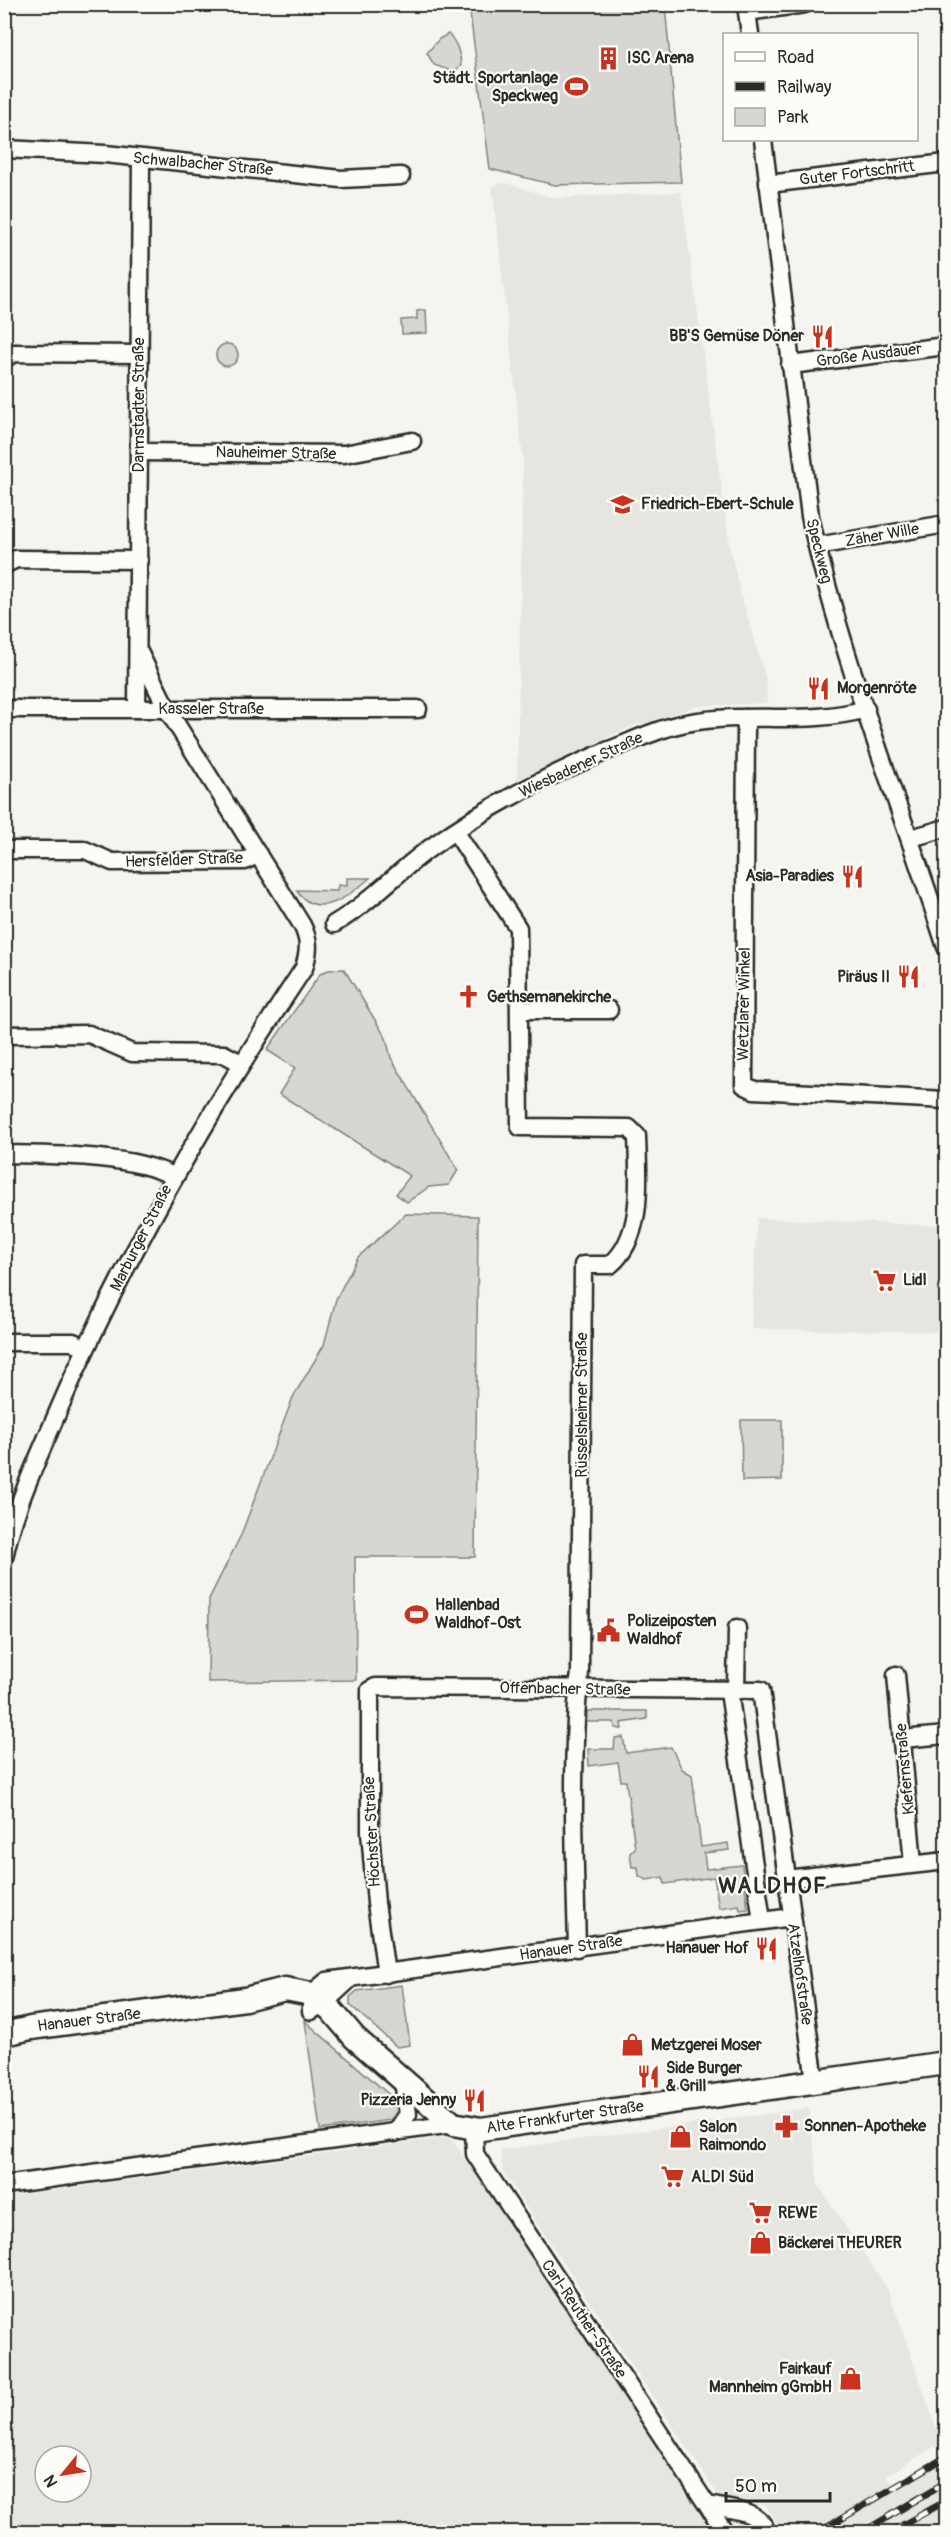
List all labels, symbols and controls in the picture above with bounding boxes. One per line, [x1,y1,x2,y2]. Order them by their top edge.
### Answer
legend [723,33,918,141]
building icon: ISC Arena [596,45,622,71]
text: Road [777,46,814,69]
place label: ISC Arena [627,48,695,68]
place label: Städt. Sportanlage Speckweg [433,68,559,106]
sports icon: Städt. Sportanlage Speckweg [563,74,589,100]
text: Railway [777,76,832,99]
text: Park [777,106,809,129]
street label: Schwalbacher Straße [132,148,274,180]
street label: Guter Fortschritt [798,156,916,190]
restaurant icon: BB'S Gemüse Döner [809,323,835,349]
place label: BB'S Gemüse Döner [669,326,804,346]
street label: Darmstadter Straße [129,337,149,473]
street label: Große Ausdauer [815,339,923,371]
street label: Nauheimer Straße [216,442,337,464]
school or university icon: Friedrich-Ebert-Schule [610,491,636,517]
place label: Friedrich-Ebert-Schule [641,494,795,514]
street label: Speckweg [801,516,837,586]
street label: Zäher Wille [843,519,921,551]
restaurant icon: Morgenröte [806,675,832,701]
place label: Morgenröte [837,678,917,698]
street label: Kasseler Straße [158,699,264,719]
street label: Wiesbadener Straße [516,728,646,802]
street label: Hersfelder Straße [125,848,243,872]
restaurant icon: Asia-Paradies [839,863,865,889]
place label: Asia-Paradies [745,866,835,886]
street label: Wetzlarer Winkel [733,947,755,1061]
restaurant icon: Piräus II [895,964,921,990]
place label: Piräus II [837,967,890,987]
church icon: Gethsemanekirche [456,984,482,1010]
place label: Gethsemanekirche [487,987,612,1007]
street label: Marburger Straße [106,1181,177,1295]
supermarket icon: Lidl [872,1267,898,1293]
place label: Lidl [903,1270,927,1290]
street label: Rüsselsheimer Straße [572,1332,592,1478]
place label: Hallenbad Waldhof-Ost [435,1595,521,1633]
sports icon: Hallenbad Waldhof-Ost [404,1601,430,1627]
place label: Polizeiposten Waldhof [627,1611,717,1649]
public building icon: Polizeiposten Waldhof [596,1617,622,1643]
street label: Offenbacher Straße [499,1678,631,1700]
street label: Kiefernstraße [891,1722,919,1816]
street label: Höchster Straße [359,1776,385,1888]
district label: WALDHOF [718,1872,828,1900]
street label: Atzelhofstraße [783,1922,817,2026]
street label: Hanauer Straße [518,1931,624,1965]
restaurant icon: Hanauer Hof [754,1935,780,1961]
place label: Hanauer Hof [665,1938,749,1958]
street label: Hanauer Straße [36,2004,142,2036]
shop icon: Metzgerei Moser [620,2032,646,2058]
place label: Metzgerei Moser [651,2035,762,2055]
place label: Side Burger & Grill [666,2058,742,2096]
restaurant icon: Side Burger & Grill [635,2064,661,2090]
restaurant icon: Pizzeria Jenny [461,2087,487,2113]
place label: Pizzeria Jenny [360,2090,456,2110]
street label: Alte Frankfurter Straße [485,2096,645,2138]
pharmacy icon: Sonnen-Apotheke [773,2113,799,2139]
place label: Sonnen-Apotheke [804,2116,927,2136]
place label: Salon Raimondo [699,2117,766,2155]
shop icon: Salon Raimondo [668,2123,694,2149]
supermarket icon: ALDI Süd [660,2164,686,2190]
place label: ALDI Süd [691,2167,754,2187]
supermarket icon: REWE [747,2200,773,2226]
place label: REWE [778,2203,818,2223]
shop icon: Bäckerei THEURER [747,2230,773,2256]
place label: Bäckerei THEURER [778,2233,902,2253]
street label: Carl-Reuther-Straße [537,2256,631,2382]
place label: Fairkauf Mannheim gGmbH [709,2359,832,2397]
shop icon: Fairkauf Mannheim gGmbH [837,2365,863,2391]
north arrow [33,2444,93,2504]
scale bar [726,2465,830,2503]
text: N [39,2471,62,2491]
text: 50 m [735,2475,777,2498]

